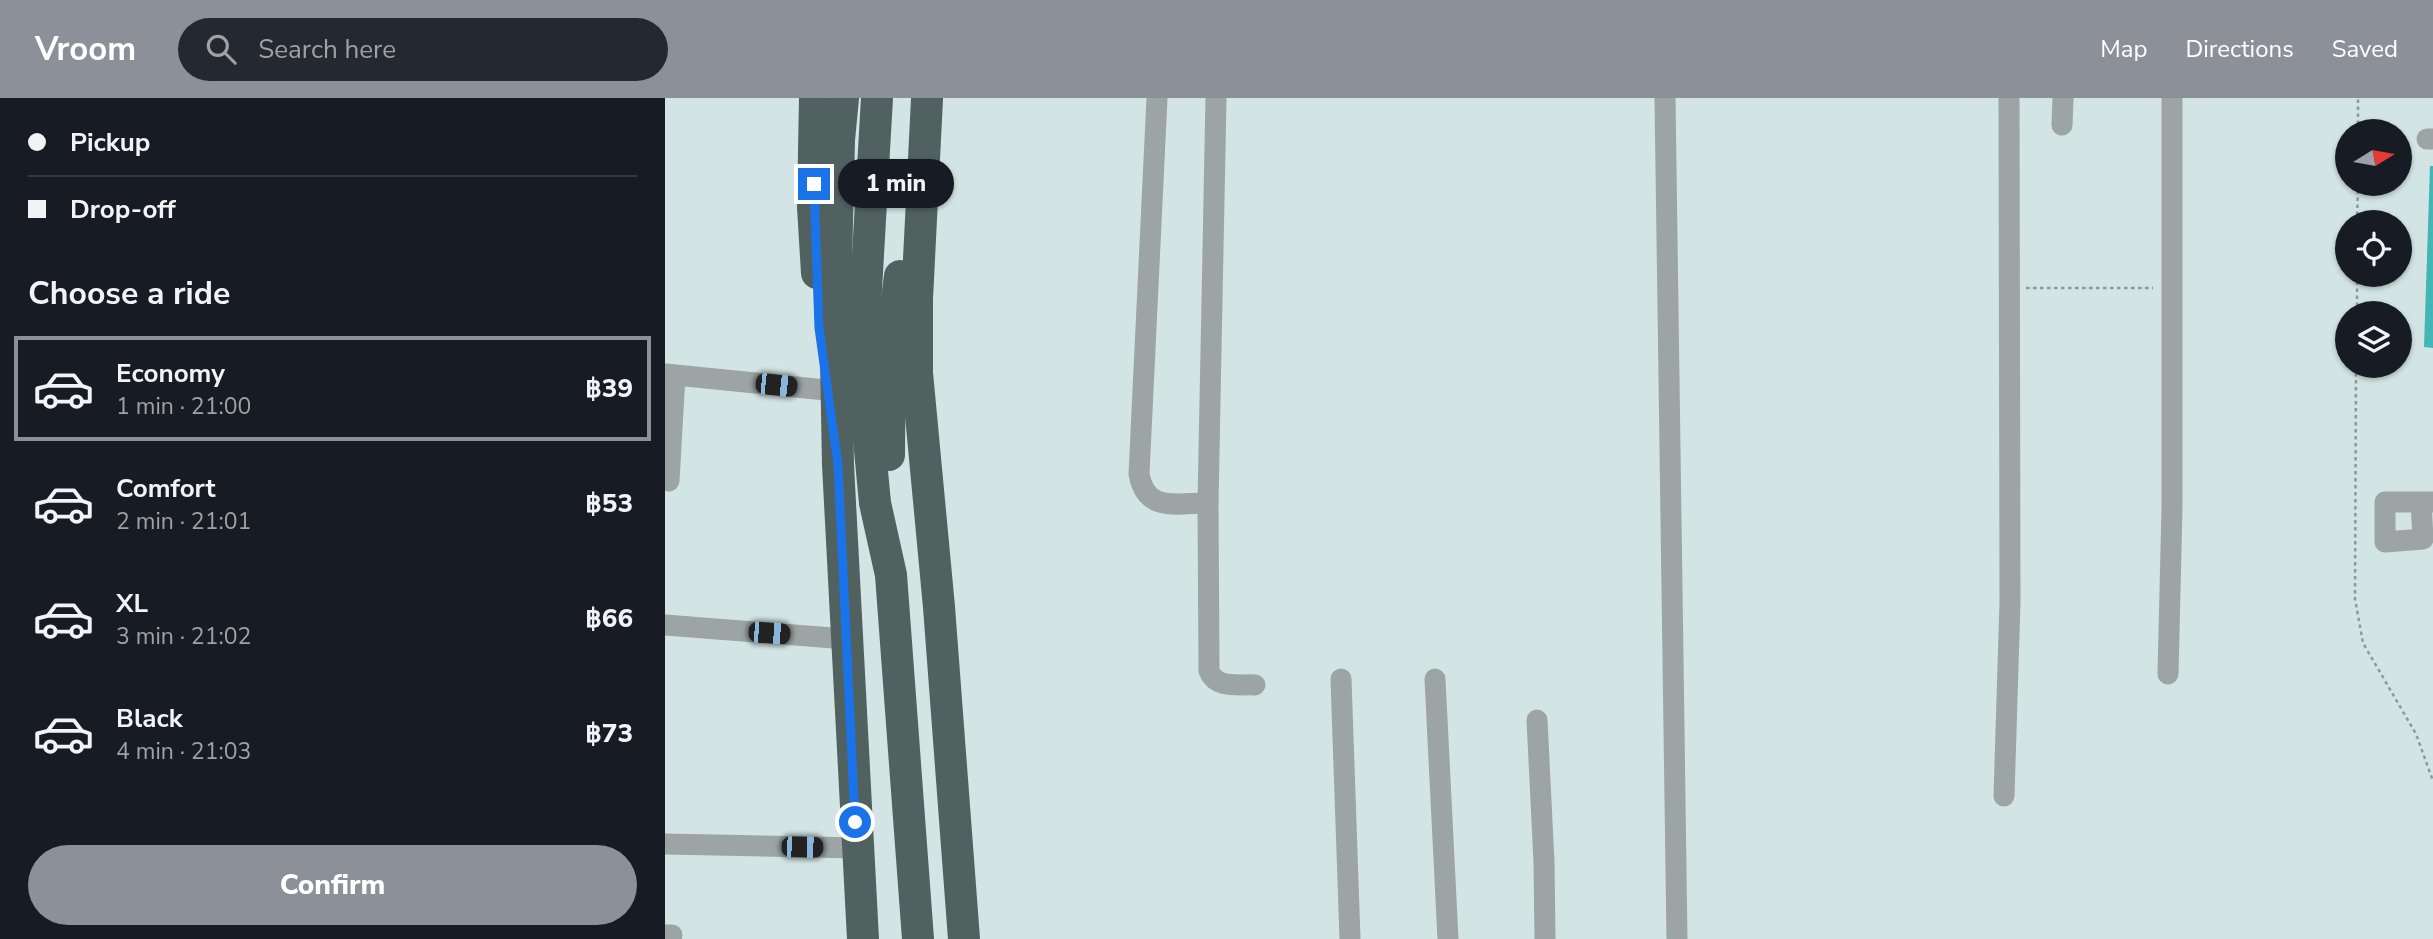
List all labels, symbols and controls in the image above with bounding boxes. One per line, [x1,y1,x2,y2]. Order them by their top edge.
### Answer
search box [178,18,668,81]
text: Vroom [35,27,136,72]
icon: search [202,30,240,68]
text: Search here [258,32,396,67]
text: Map [2100,33,2147,65]
text: Directions [2185,33,2294,65]
text: Saved [2332,33,2398,65]
north arrow [2335,119,2411,196]
map controls [2335,119,2412,378]
text: Pickup [70,125,150,160]
callout: 1 min [839,160,954,208]
route end [798,168,830,200]
text: 1 min [866,168,926,199]
text: Drop-off [70,192,176,227]
button: locate [2335,210,2412,287]
text: Choose a ride [28,272,230,315]
button: layers [2335,301,2412,378]
text: Economy [116,356,225,391]
icon: car [32,357,95,420]
text: ฿39 [585,371,633,406]
car [755,372,798,398]
text: 1 min · 21:00 [116,391,251,422]
text: Comfort [116,471,216,506]
icon: car [32,472,95,535]
text: ฿53 [585,486,633,521]
text: 2 min · 21:01 [116,506,251,537]
text: XL [116,586,148,621]
icon: car [32,587,95,650]
text: ฿66 [585,601,633,636]
text: 3 min · 21:02 [116,621,251,652]
car [748,621,791,645]
text: Black [116,701,183,736]
icon: car [32,702,95,765]
text: ฿73 [585,716,633,751]
text: 4 min · 21:03 [116,736,251,767]
route start [839,806,871,838]
car [781,836,824,858]
button: Confirm [28,845,637,925]

